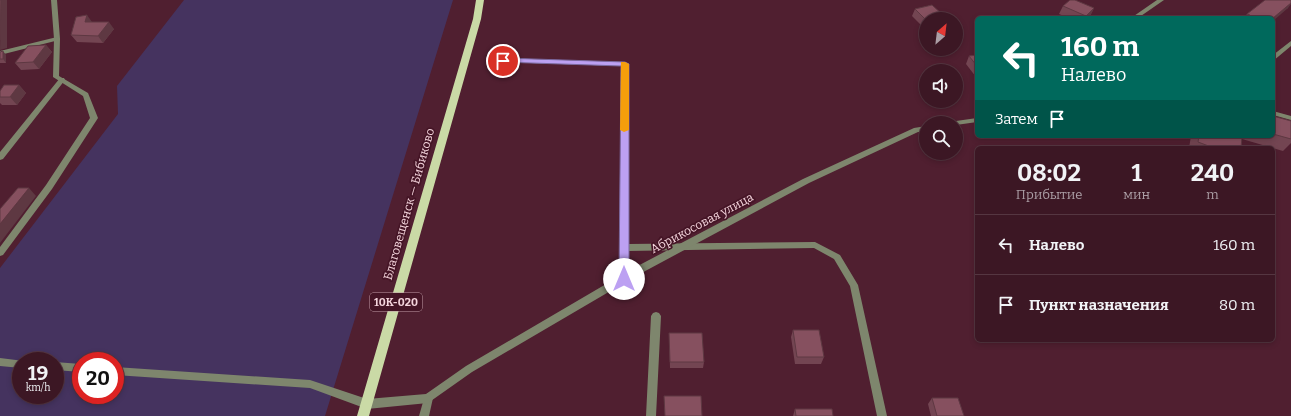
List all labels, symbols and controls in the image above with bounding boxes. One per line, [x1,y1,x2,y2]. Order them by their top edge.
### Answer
north arrow [919,12,963,56]
map controls [919,12,963,160]
text: 160 m [1061,30,1139,63]
icon: left [995,32,1047,84]
pin [486,44,520,78]
icon: arrive [492,50,514,72]
button: sound [919,64,963,108]
text: Налево [1061,64,1126,86]
icon: arrive [1046,108,1068,130]
text: Затем [995,110,1038,128]
button: search [919,116,963,160]
street label: Благовещенск — Бибиково [381,126,437,282]
text: 08:02 [1017,159,1081,187]
text: 1 [1131,159,1142,187]
text: 240 [1191,159,1234,187]
text: Прибытие [1016,187,1082,202]
text: мин [1123,187,1150,202]
text: m [1206,187,1219,202]
street label: Абрикосовая улица [648,190,756,256]
icon: left [995,234,1017,256]
text: Налево [1029,236,1084,254]
text: 160 m [1213,236,1255,254]
position arrow [603,258,645,300]
road number: 10К-020 [370,293,422,311]
icon: arrive [995,294,1017,316]
text: Пункт назначения [1029,296,1169,314]
text: 80 m [1219,296,1255,314]
speed limit sign: 20 [72,352,124,404]
text: 19 [28,361,48,385]
text: km/h [26,382,50,394]

